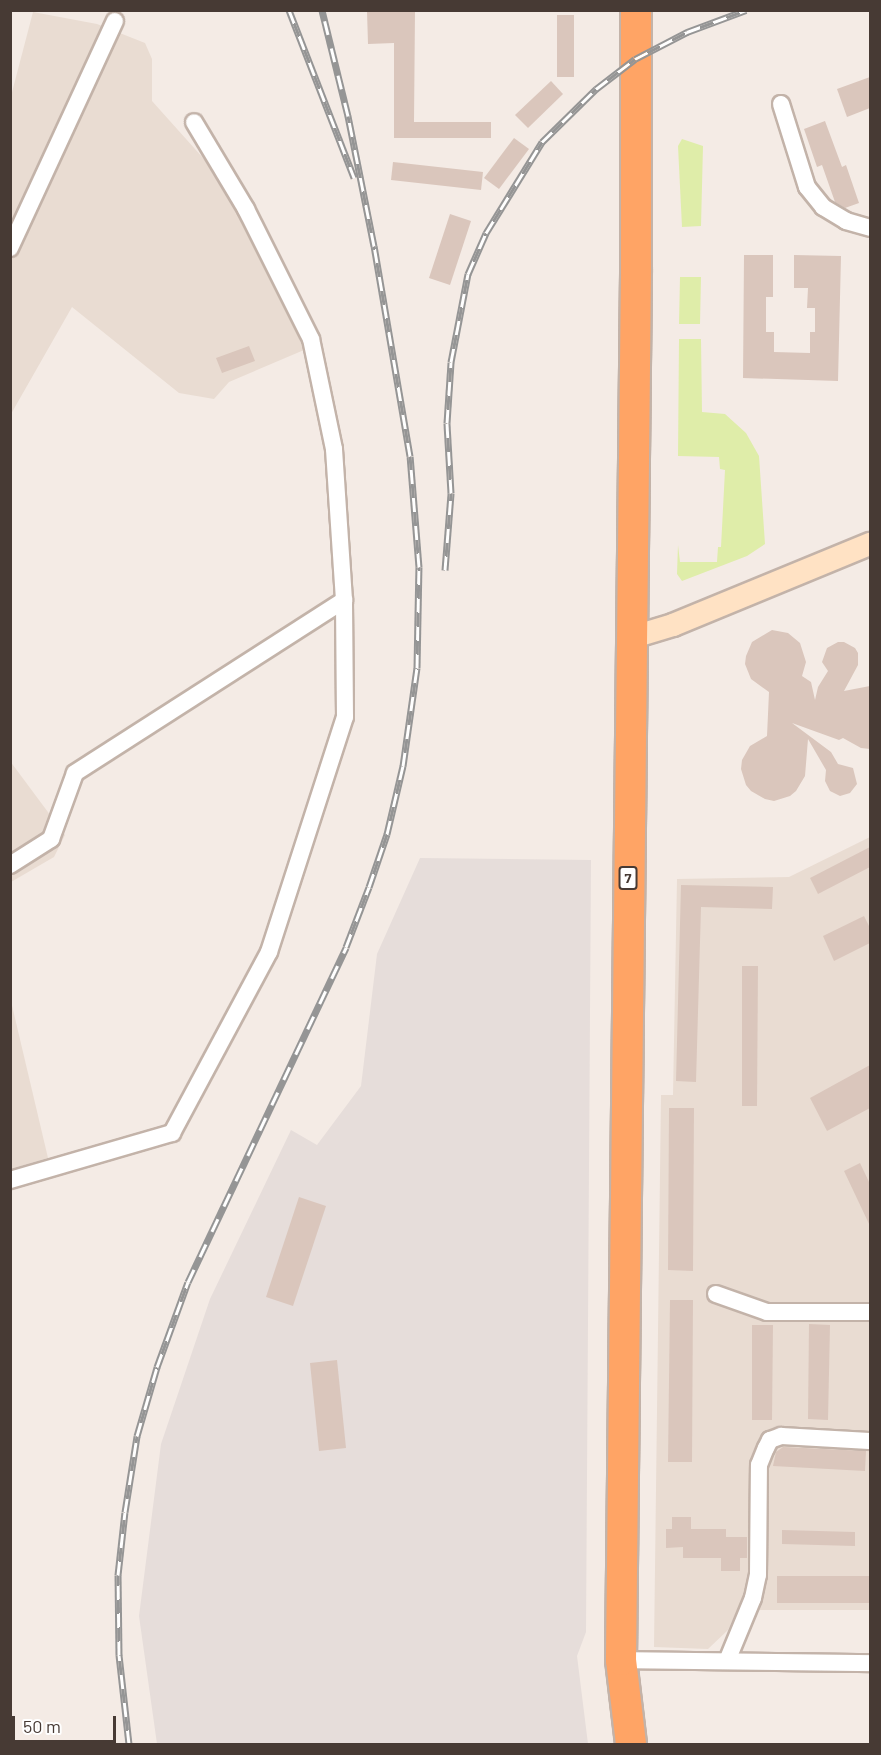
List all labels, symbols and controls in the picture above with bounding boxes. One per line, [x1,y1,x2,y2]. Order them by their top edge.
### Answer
road number: 7 [618,867,638,889]
scale bar [15,1704,118,1742]
text: 50 m [23,1715,61,1737]

